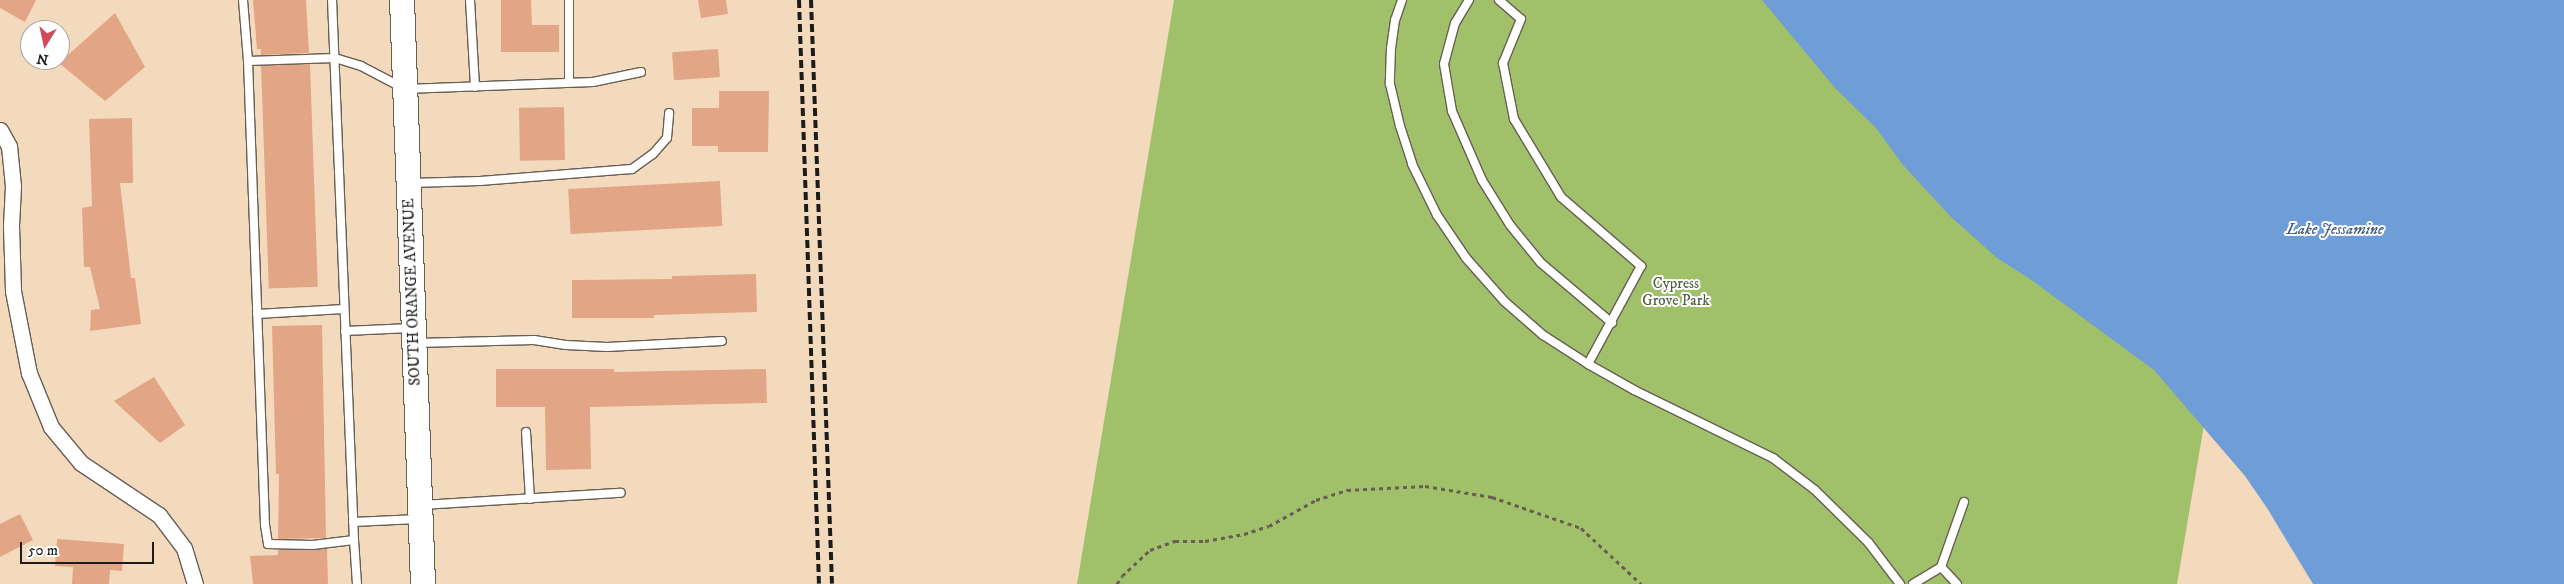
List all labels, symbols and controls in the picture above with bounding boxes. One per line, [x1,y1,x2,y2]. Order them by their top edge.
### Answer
north arrow [20,20,70,70]
text: N [35,49,50,69]
street label: SOUTH ORANGE AVENUE [400,198,424,386]
water label: Lake Jessamine [2287,219,2383,239]
park label: Cypress Grove Park [1642,274,1710,309]
scale bar [22,532,156,564]
text: 50 m [28,541,58,560]

